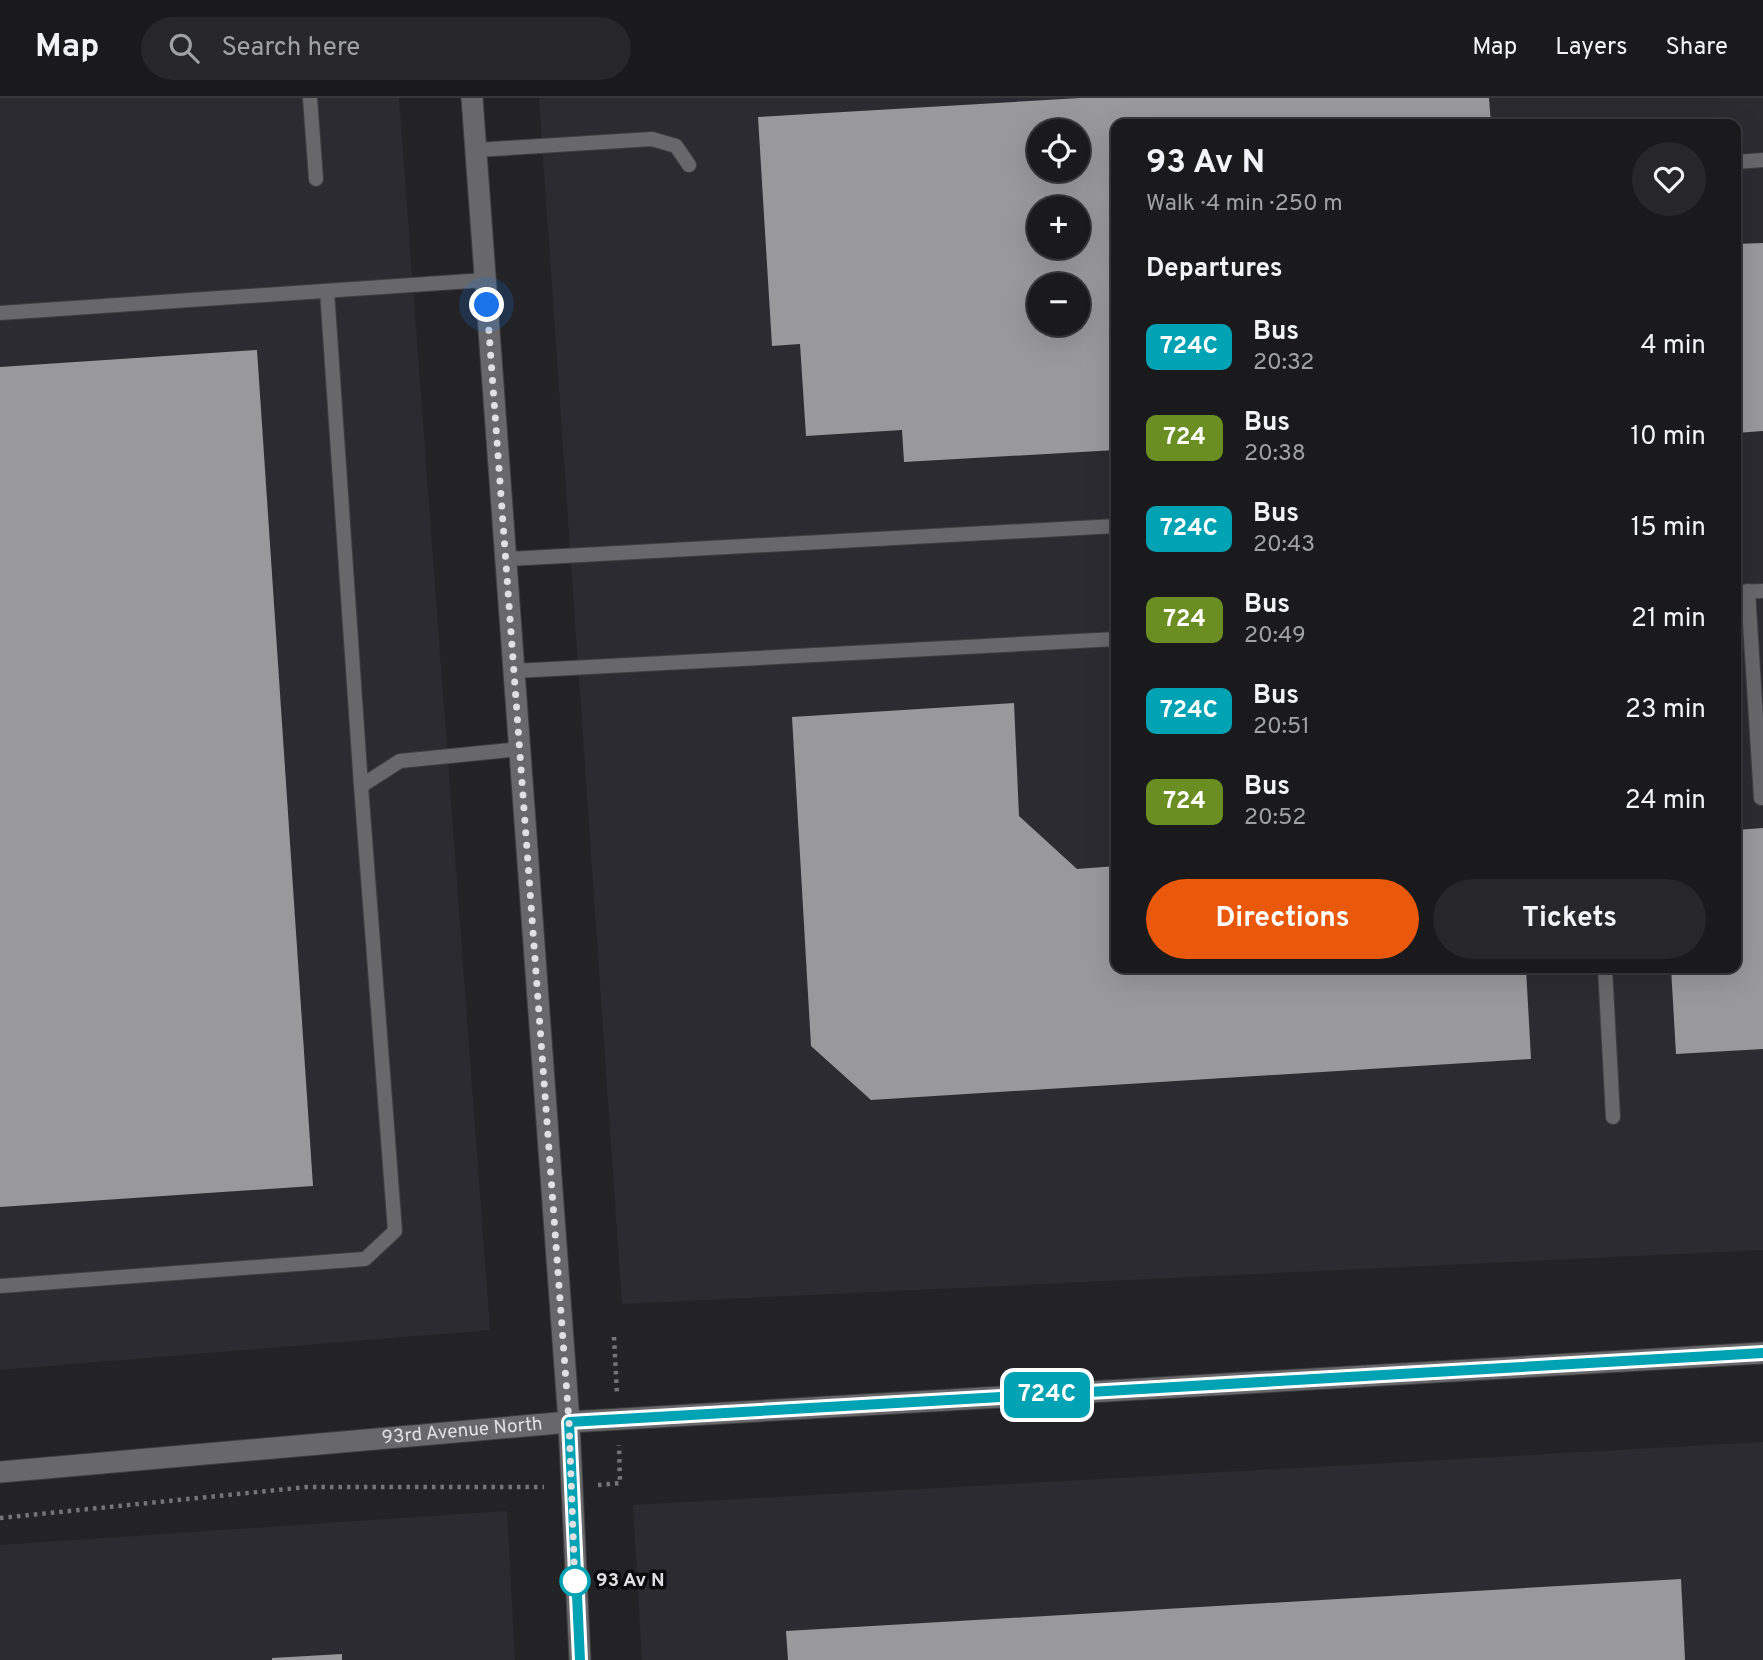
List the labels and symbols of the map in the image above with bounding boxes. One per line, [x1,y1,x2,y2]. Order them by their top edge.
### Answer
your location [469,287,504,322]
line badge: 724C [998,1372,1096,1418]
street label: 93rd Avenue North [381,1412,544,1450]
marker: 93 Av N [560,1566,590,1596]
place label: 93 Av N [596,1569,665,1593]

